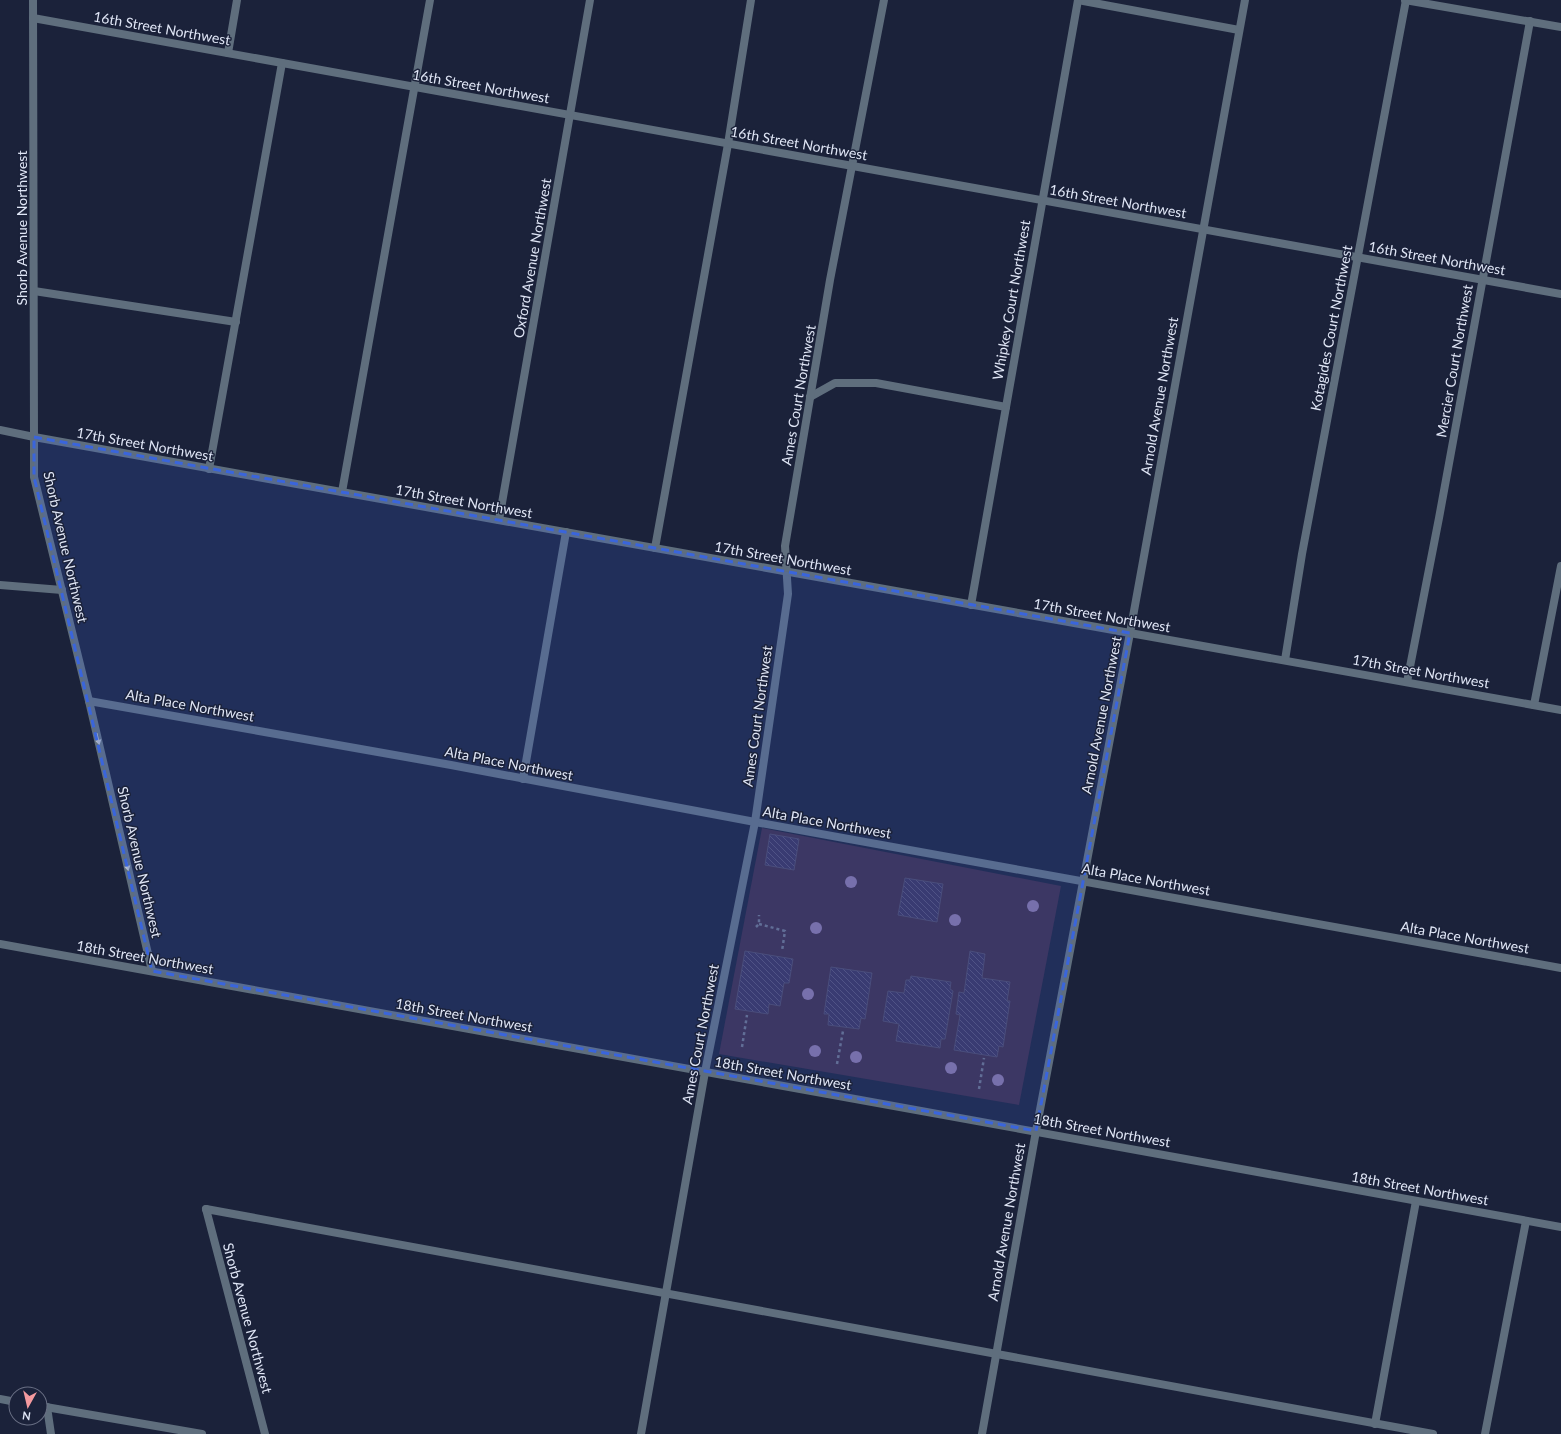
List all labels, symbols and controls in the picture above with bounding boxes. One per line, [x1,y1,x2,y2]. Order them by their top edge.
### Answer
street label: 16th Street Northwest [92,8,232,48]
street label: 16th Street Northwest [411,66,551,106]
street label: 16th Street Northwest [729,123,869,163]
street label: Shorb Avenue Northwest [13,151,30,305]
street label: Oxford Avenue Northwest [510,177,554,339]
street label: 16th Street Northwest [1048,181,1188,221]
street label: Whipkey Court Northwest [989,219,1033,381]
street label: 16th Street Northwest [1367,238,1507,278]
street label: Kotagides Court Northwest [1307,244,1355,412]
street label: Mercier Court Northwest [1432,283,1476,439]
street label: Arnold Avenue Northwest [1137,316,1181,476]
street label: Ames Court Northwest [777,323,819,467]
street label: 17th Street Northwest [75,424,215,464]
street label: Shorb Avenue Northwest [40,470,92,624]
street label: 17th Street Northwest [394,481,534,521]
street label: 17th Street Northwest [713,538,853,578]
street label: 17th Street Northwest [1032,595,1172,635]
street label: Arnold Avenue Northwest [1077,635,1125,795]
street label: Ames Court Northwest [739,644,775,788]
street label: 17th Street Northwest [1351,651,1491,691]
street label: Alta Place Northwest [124,685,256,725]
one-way arrow [95,733,101,745]
street label: Alta Place Northwest [443,742,575,784]
street label: Shorb Avenue Northwest [114,785,166,939]
street label: Alta Place Northwest [761,802,893,842]
one-way arrow [125,859,131,872]
street label: Alta Place Northwest [1080,859,1212,899]
street label: Alta Place Northwest [1399,917,1531,957]
street label: 18th Street Northwest [75,937,215,977]
street label: Ames Court Northwest [678,963,722,1105]
street label: 18th Street Northwest [394,995,534,1035]
street label: 18th Street Northwest [713,1053,853,1093]
street label: 18th Street Northwest [1032,1110,1172,1150]
street label: Arnold Avenue Northwest [984,1142,1028,1302]
street label: 18th Street Northwest [1350,1168,1490,1208]
street label: Shorb Avenue Northwest [220,1241,276,1395]
north arrow [8,1386,48,1426]
text: N [21,1409,32,1423]

